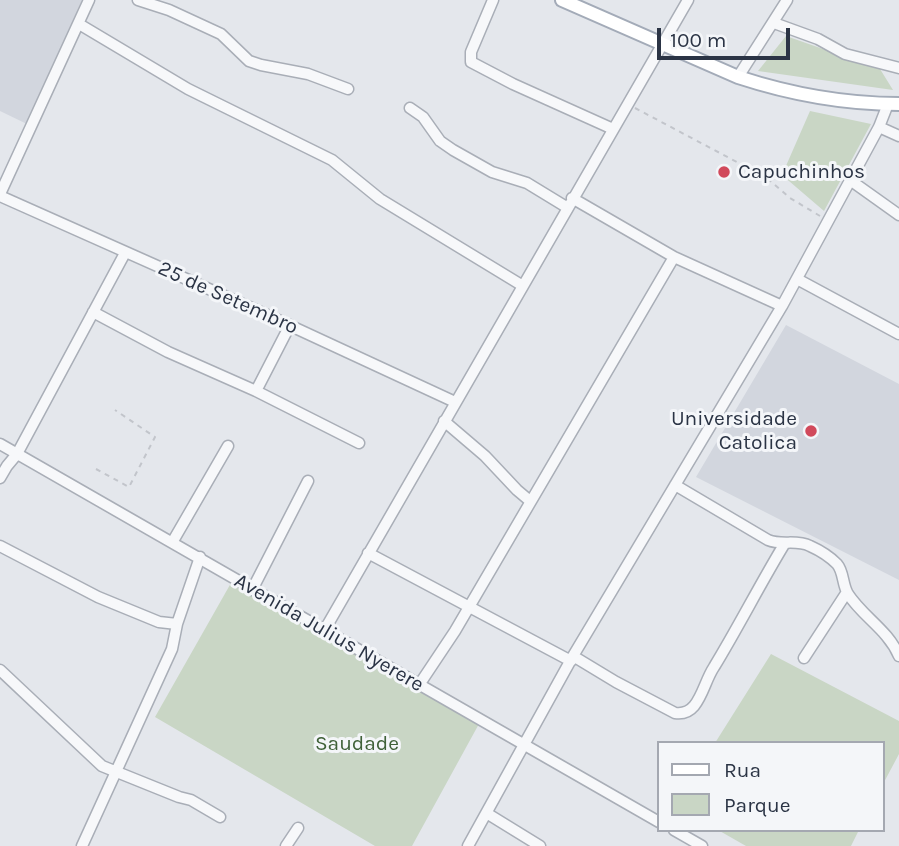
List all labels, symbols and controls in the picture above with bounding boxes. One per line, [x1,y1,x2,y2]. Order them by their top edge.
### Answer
scale bar [661,14,794,58]
text: 100 m [670,28,727,52]
place label: Capuchinhos [738,159,865,185]
marker: Capuchinhos [716,164,732,180]
street label: 25 de Setembro [154,256,302,340]
place label: Universidade Catolica [671,406,797,456]
marker: Universidade Catolica [803,423,819,439]
street label: Avenida Julius Nyerere [230,568,428,698]
park label: Saudade [315,731,399,757]
legend [657,741,885,832]
text: Rua [724,758,761,782]
text: Parque [724,793,791,817]

